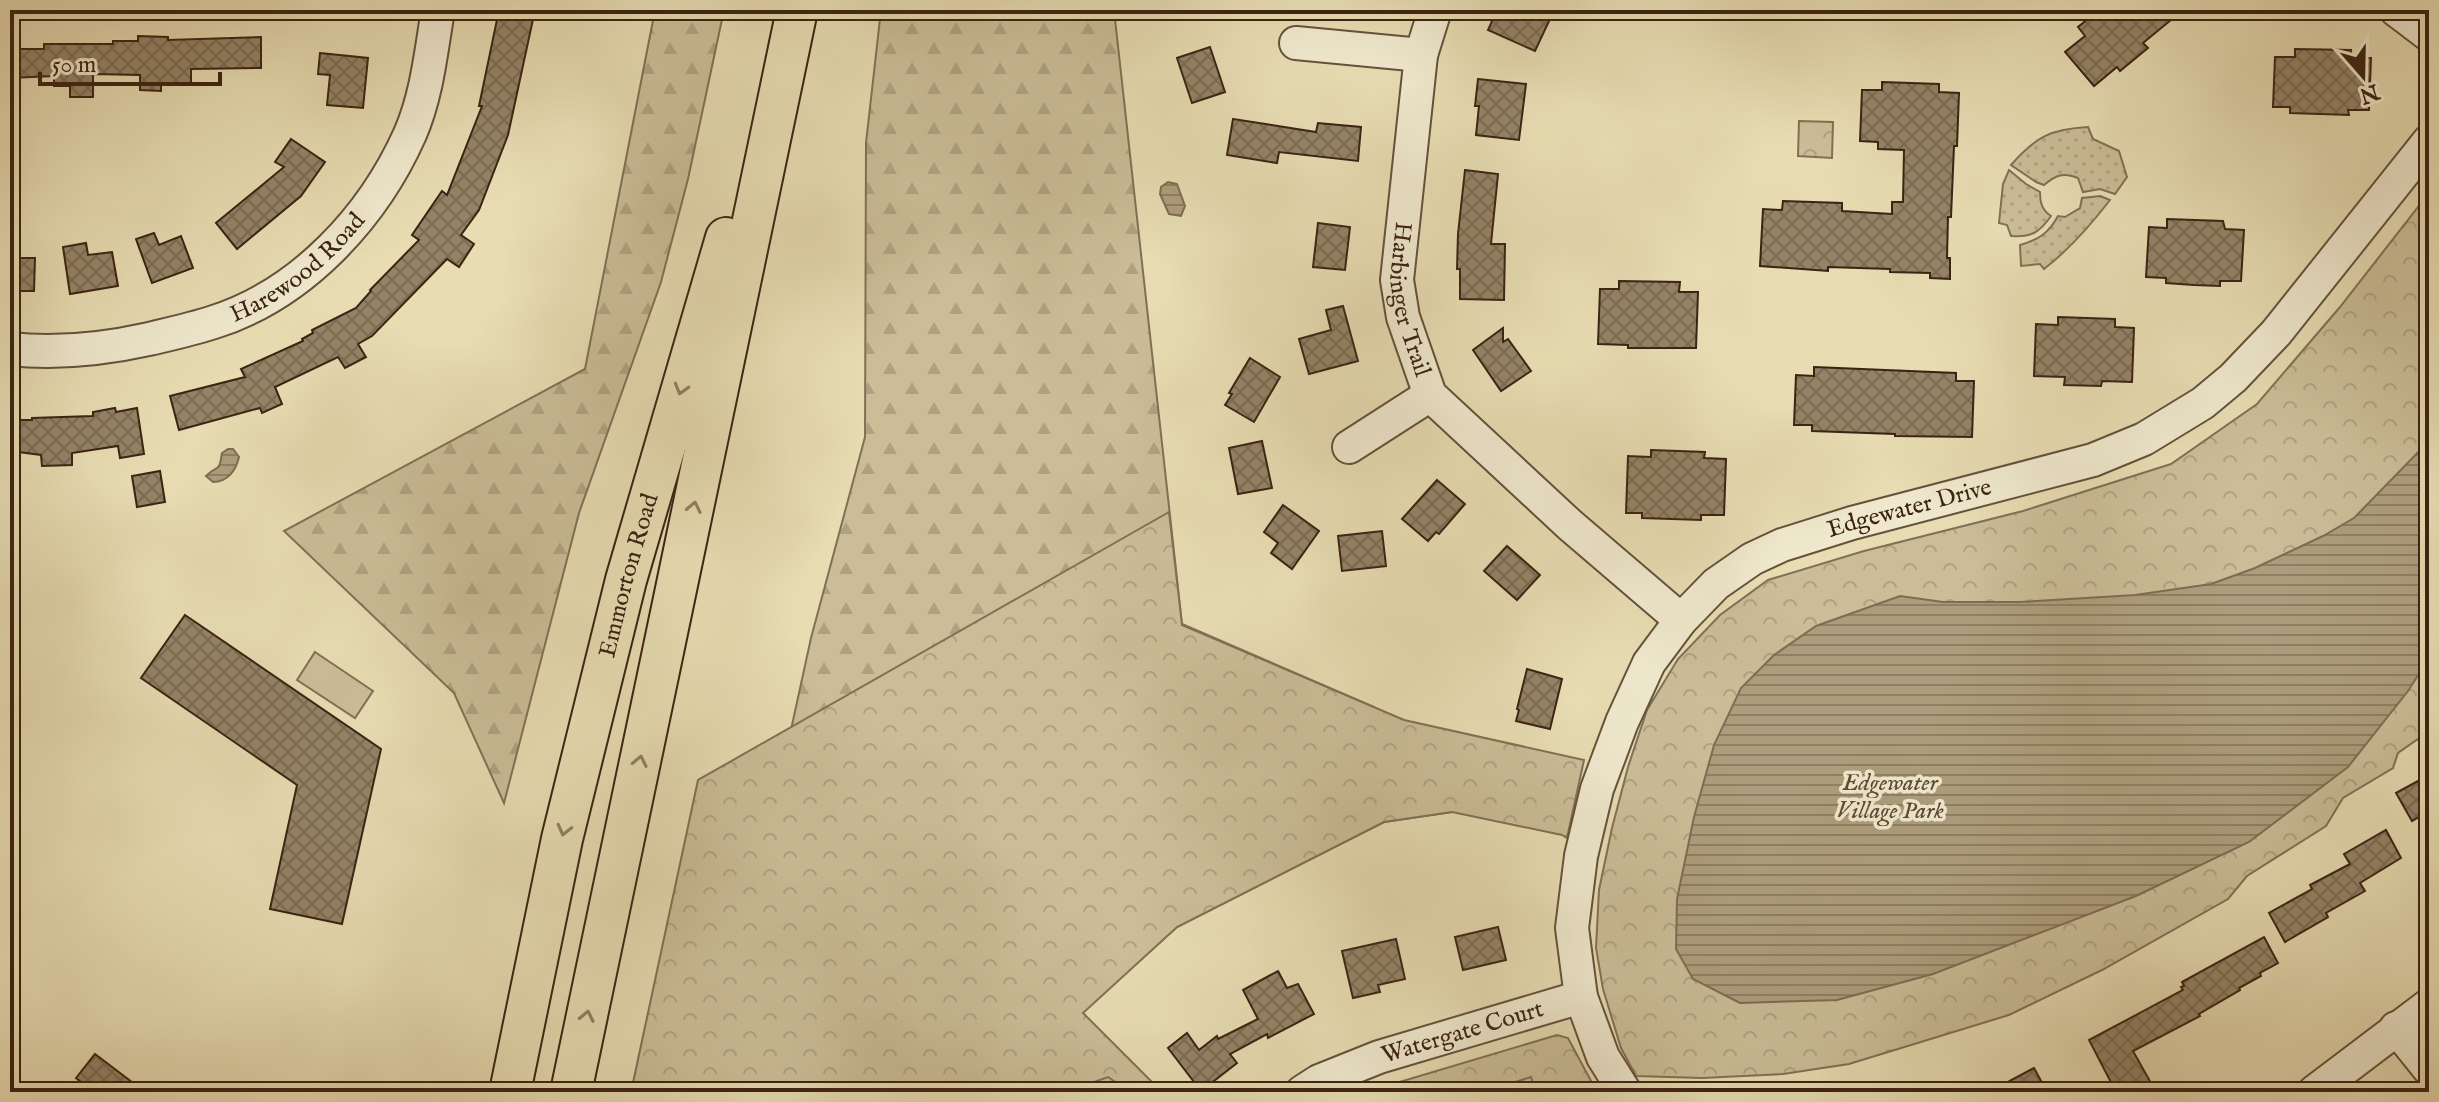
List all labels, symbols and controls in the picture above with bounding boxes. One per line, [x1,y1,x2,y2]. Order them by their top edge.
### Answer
scale bar [40,36,220,86]
north arrow [2323,36,2403,116]
text: 50 m [52,50,96,81]
text: N [2355,76,2384,109]
street label: Harewood Road [225,206,372,330]
street label: Harbinger Trail [1382,220,1438,381]
one-way arrow [674,382,691,395]
street label: Edgewater Drive [1823,472,1995,545]
street label: Emmorton Road [592,490,666,661]
one-way arrow [685,500,702,514]
one-way arrow [631,754,648,768]
park label: Edgewater Village Park [1836,768,1944,827]
one-way arrow [557,822,574,836]
street label: Watergate Court [1378,994,1547,1071]
one-way arrow [578,1009,595,1023]

